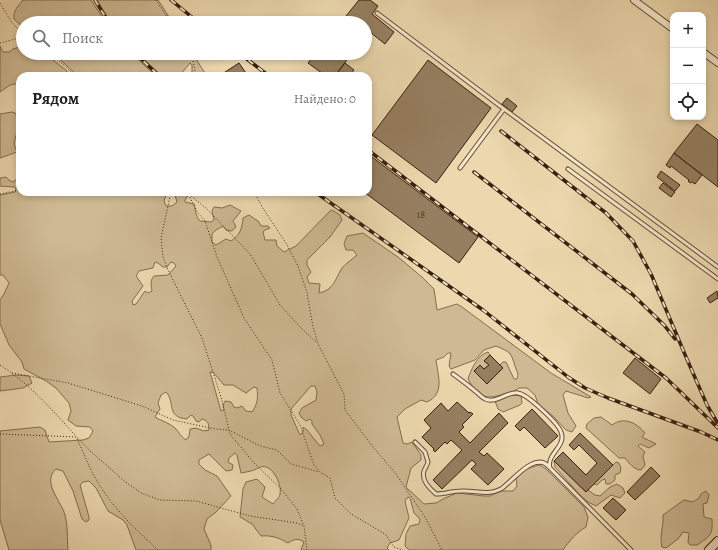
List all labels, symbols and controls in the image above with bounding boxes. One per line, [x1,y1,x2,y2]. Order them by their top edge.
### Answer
map controls [670,12,706,120]
button: + [670,12,706,48]
search box [16,16,372,60]
icon: search [30,27,52,49]
text: Поиск [62,28,103,48]
button: − [670,48,706,84]
button: locate [670,84,706,120]
text: Рядом [32,87,79,110]
text: Найдено: 0 [294,90,356,107]
house number: 18 [417,208,425,221]

